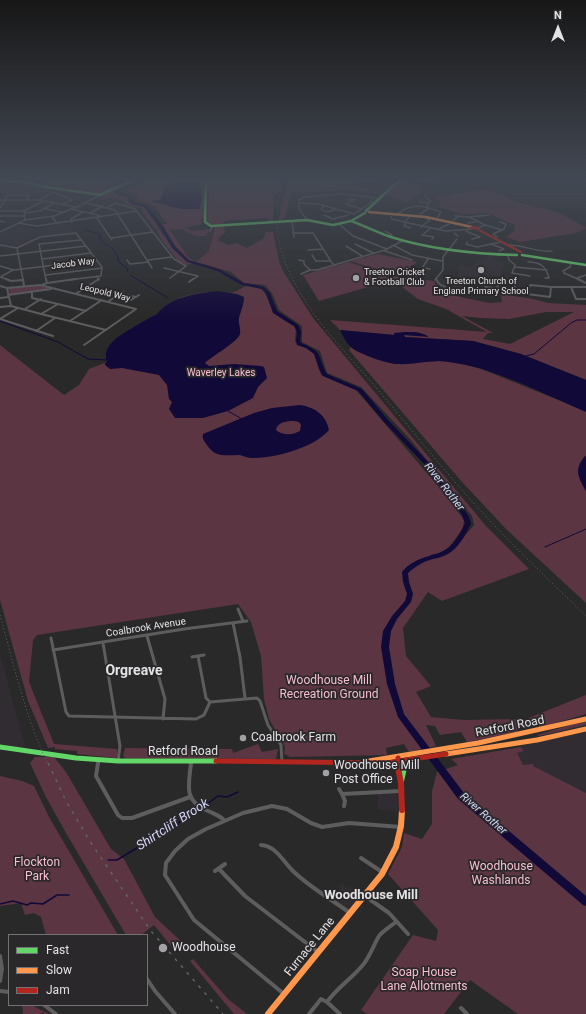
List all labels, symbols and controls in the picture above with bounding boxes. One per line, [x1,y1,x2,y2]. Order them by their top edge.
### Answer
north arrow [538,8,578,48]
text: N [554,9,562,22]
street label: Jacob Way [51,256,95,272]
marker: Treeton Church of England Primary School [476,265,486,275]
place label: Treeton Cricket & Football Club [364,268,425,289]
marker: Treeton Cricket & Football Club [351,273,361,283]
place label: Treeton Church of England Primary School [433,277,529,298]
street label: Leopold Way [79,282,131,304]
park label: Waverley Lakes [187,367,255,379]
water label: River Rother [421,460,467,514]
street label: Coalbrook Avenue [105,616,187,640]
district label: Orgreave [105,663,163,679]
park label: Woodhouse Mill Recreation Ground [279,674,379,702]
street label: Retford Road [474,713,546,741]
place label: Coalbrook Farm [251,731,336,745]
marker: Coalbrook Farm [238,733,248,743]
street label: Retford Road [148,745,218,759]
place label: Woodhouse Mill Post Office [334,759,420,787]
marker: Woodhouse Mill Post Office [321,768,331,778]
water label: River Rother [457,790,509,838]
water label: Shirtcliff Brook [134,796,212,854]
park label: Flockton Park [14,856,60,884]
park label: Woodhouse Washlands [469,860,533,888]
district label: Woodhouse Mill [324,888,418,904]
street label: Furnace Lane [282,915,338,979]
legend [8,934,148,1006]
place label: Woodhouse [172,941,236,955]
marker: Woodhouse [157,942,169,954]
text: Fast [46,943,69,957]
text: Slow [46,963,72,977]
park label: Soap House Lane Allotments [380,966,468,994]
text: Jam [46,983,70,997]

